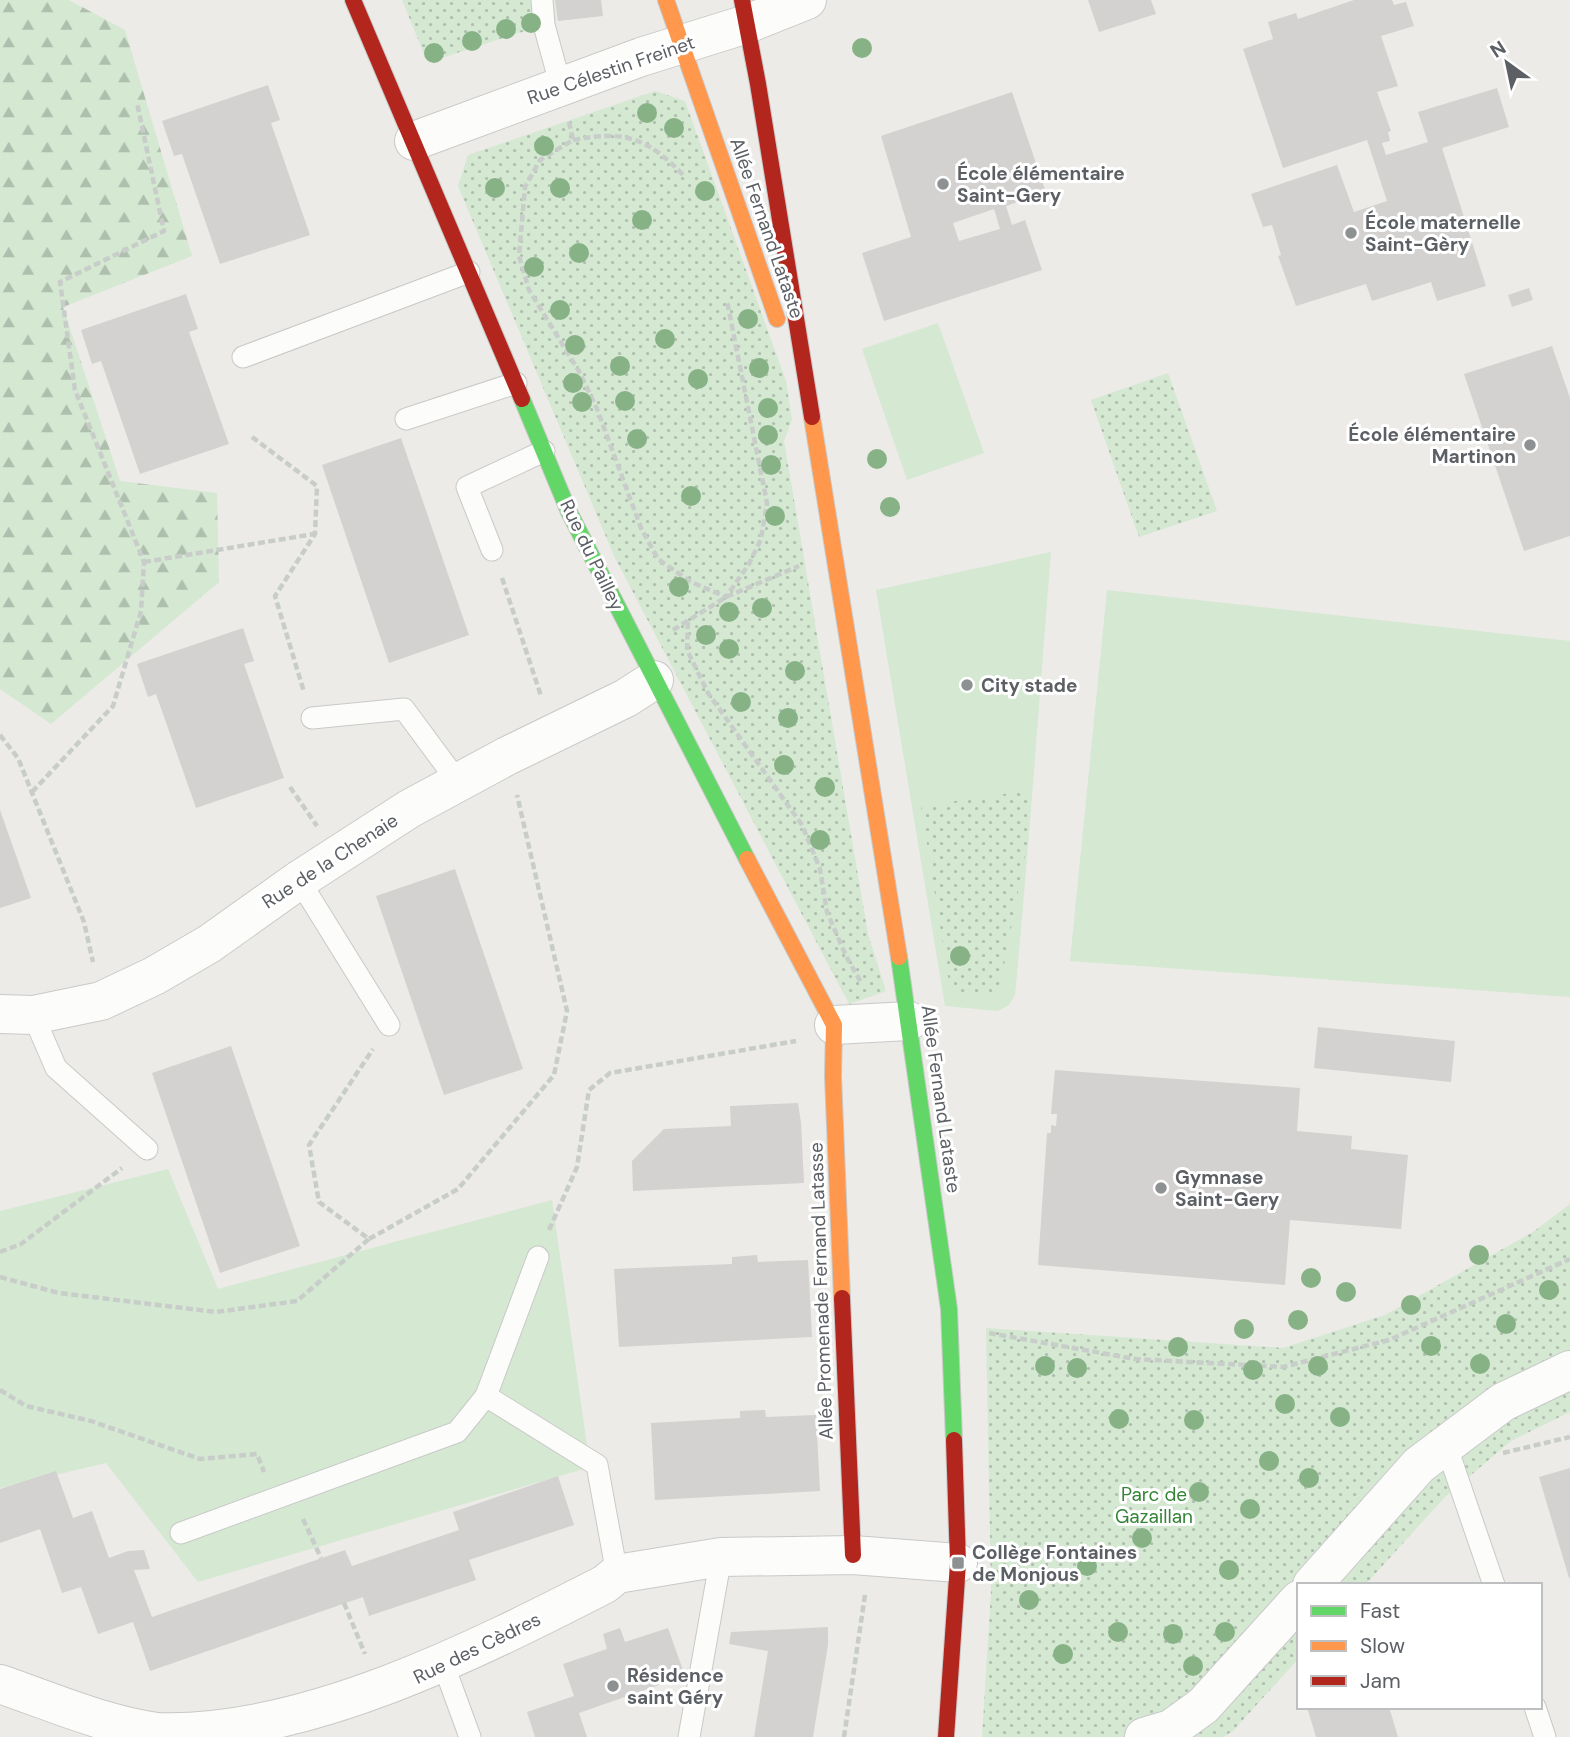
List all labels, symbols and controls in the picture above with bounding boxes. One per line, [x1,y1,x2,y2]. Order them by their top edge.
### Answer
north arrow [1472,28,1542,98]
street label: Rue Célestin Freinet [524,30,698,110]
text: N [1485,35,1511,63]
street label: Allée Fernand Lataste [724,134,810,322]
place label: École élémentaire Saint-Gery [957,161,1125,208]
marker: École élémentaire Saint-Gery [935,176,951,192]
place label: École maternelle Saint-Gèry [1365,210,1521,257]
marker: École maternelle Saint-Gèry [1343,225,1359,241]
place label: École élémentaire Martinon [1348,422,1516,469]
marker: École élémentaire Martinon [1522,437,1538,453]
street label: Rue du Pailley [554,495,630,615]
place label: City stade [981,673,1077,698]
marker: City stade [959,677,975,693]
street label: Rue de la Chenaie [257,808,403,914]
street label: Allée Fernand Lataste [915,1003,967,1195]
street label: Allée Promenade Fernand Latasse [803,1142,839,1440]
place label: Gymnase Saint-Gery [1175,1165,1280,1212]
marker: Gymnase Saint-Gery [1153,1180,1169,1196]
park label: Parc de Gazaillan [1115,1482,1193,1529]
place label: Collège Fontaines de Monjous [972,1540,1137,1587]
marker: Collège Fontaines de Monjous [950,1555,966,1571]
legend [1297,1583,1542,1709]
text: Fast [1360,1597,1400,1625]
street label: Rue des Cèdres [409,1606,545,1690]
text: Slow [1360,1632,1405,1660]
place label: Résidence saint Géry [627,1663,724,1710]
text: Jam [1360,1667,1401,1695]
marker: Résidence saint Géry [605,1678,621,1694]

